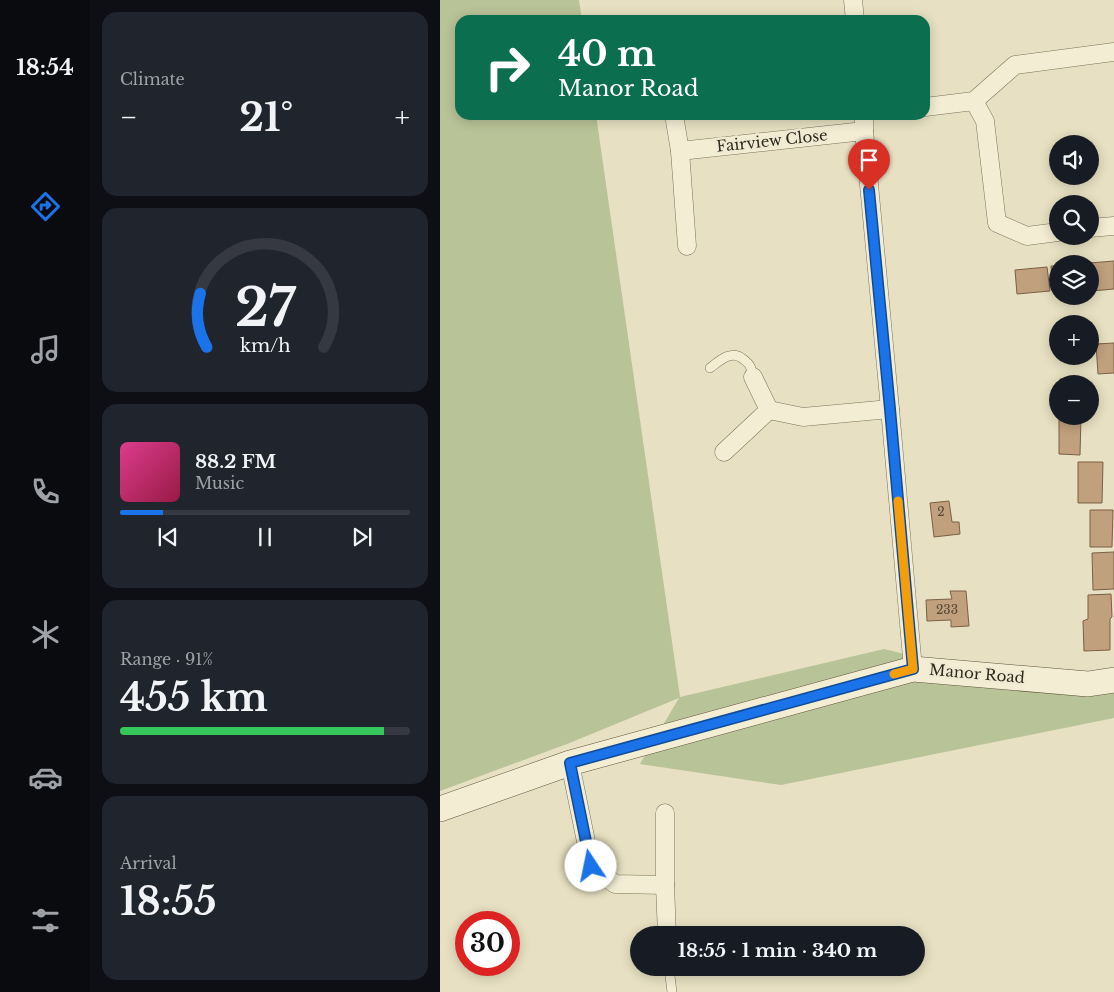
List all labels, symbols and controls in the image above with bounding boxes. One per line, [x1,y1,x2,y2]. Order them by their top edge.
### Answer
text: 40 m [558,32,656,75]
icon: right [475,35,540,100]
text: 18:54 [16,54,74,81]
text: Climate [120,69,185,89]
text: Manor Road [558,75,699,102]
text: 21° [239,94,293,141]
text: − [120,100,138,135]
text: + [395,100,410,135]
street label: Fairview Close [715,125,828,156]
map controls [1049,135,1099,425]
button: sound [1049,135,1099,185]
pin [848,139,890,190]
icon: arrive [855,146,883,174]
icon: directions [28,189,63,224]
button: search [1049,195,1099,245]
button: layers [1049,255,1099,305]
text: 27 [235,276,297,340]
button: + [1049,315,1099,365]
icon: music [28,332,63,367]
text: km/h [240,335,290,357]
button: − [1049,375,1099,425]
text: 88.2 FM [195,450,276,473]
text: Music [195,473,244,493]
icon: phone [28,474,63,509]
house number: 2 [937,504,945,519]
icon: previous [154,523,182,551]
icon: pause [251,523,279,551]
icon: next [348,523,376,551]
house number: 233 [936,602,958,617]
icon: climate [28,617,63,652]
text: Range · 91% [120,649,213,669]
street label: Manor Road [928,660,1026,687]
text: 455 km [120,674,268,721]
icon: car [28,760,63,795]
position arrow [564,839,616,891]
text: Arrival [120,853,177,873]
text: 18:55 [120,878,217,925]
icon: filters [28,903,63,938]
speed limit sign: 30 [455,911,520,976]
text: 18:55 · 1 min · 340 m [678,939,877,962]

